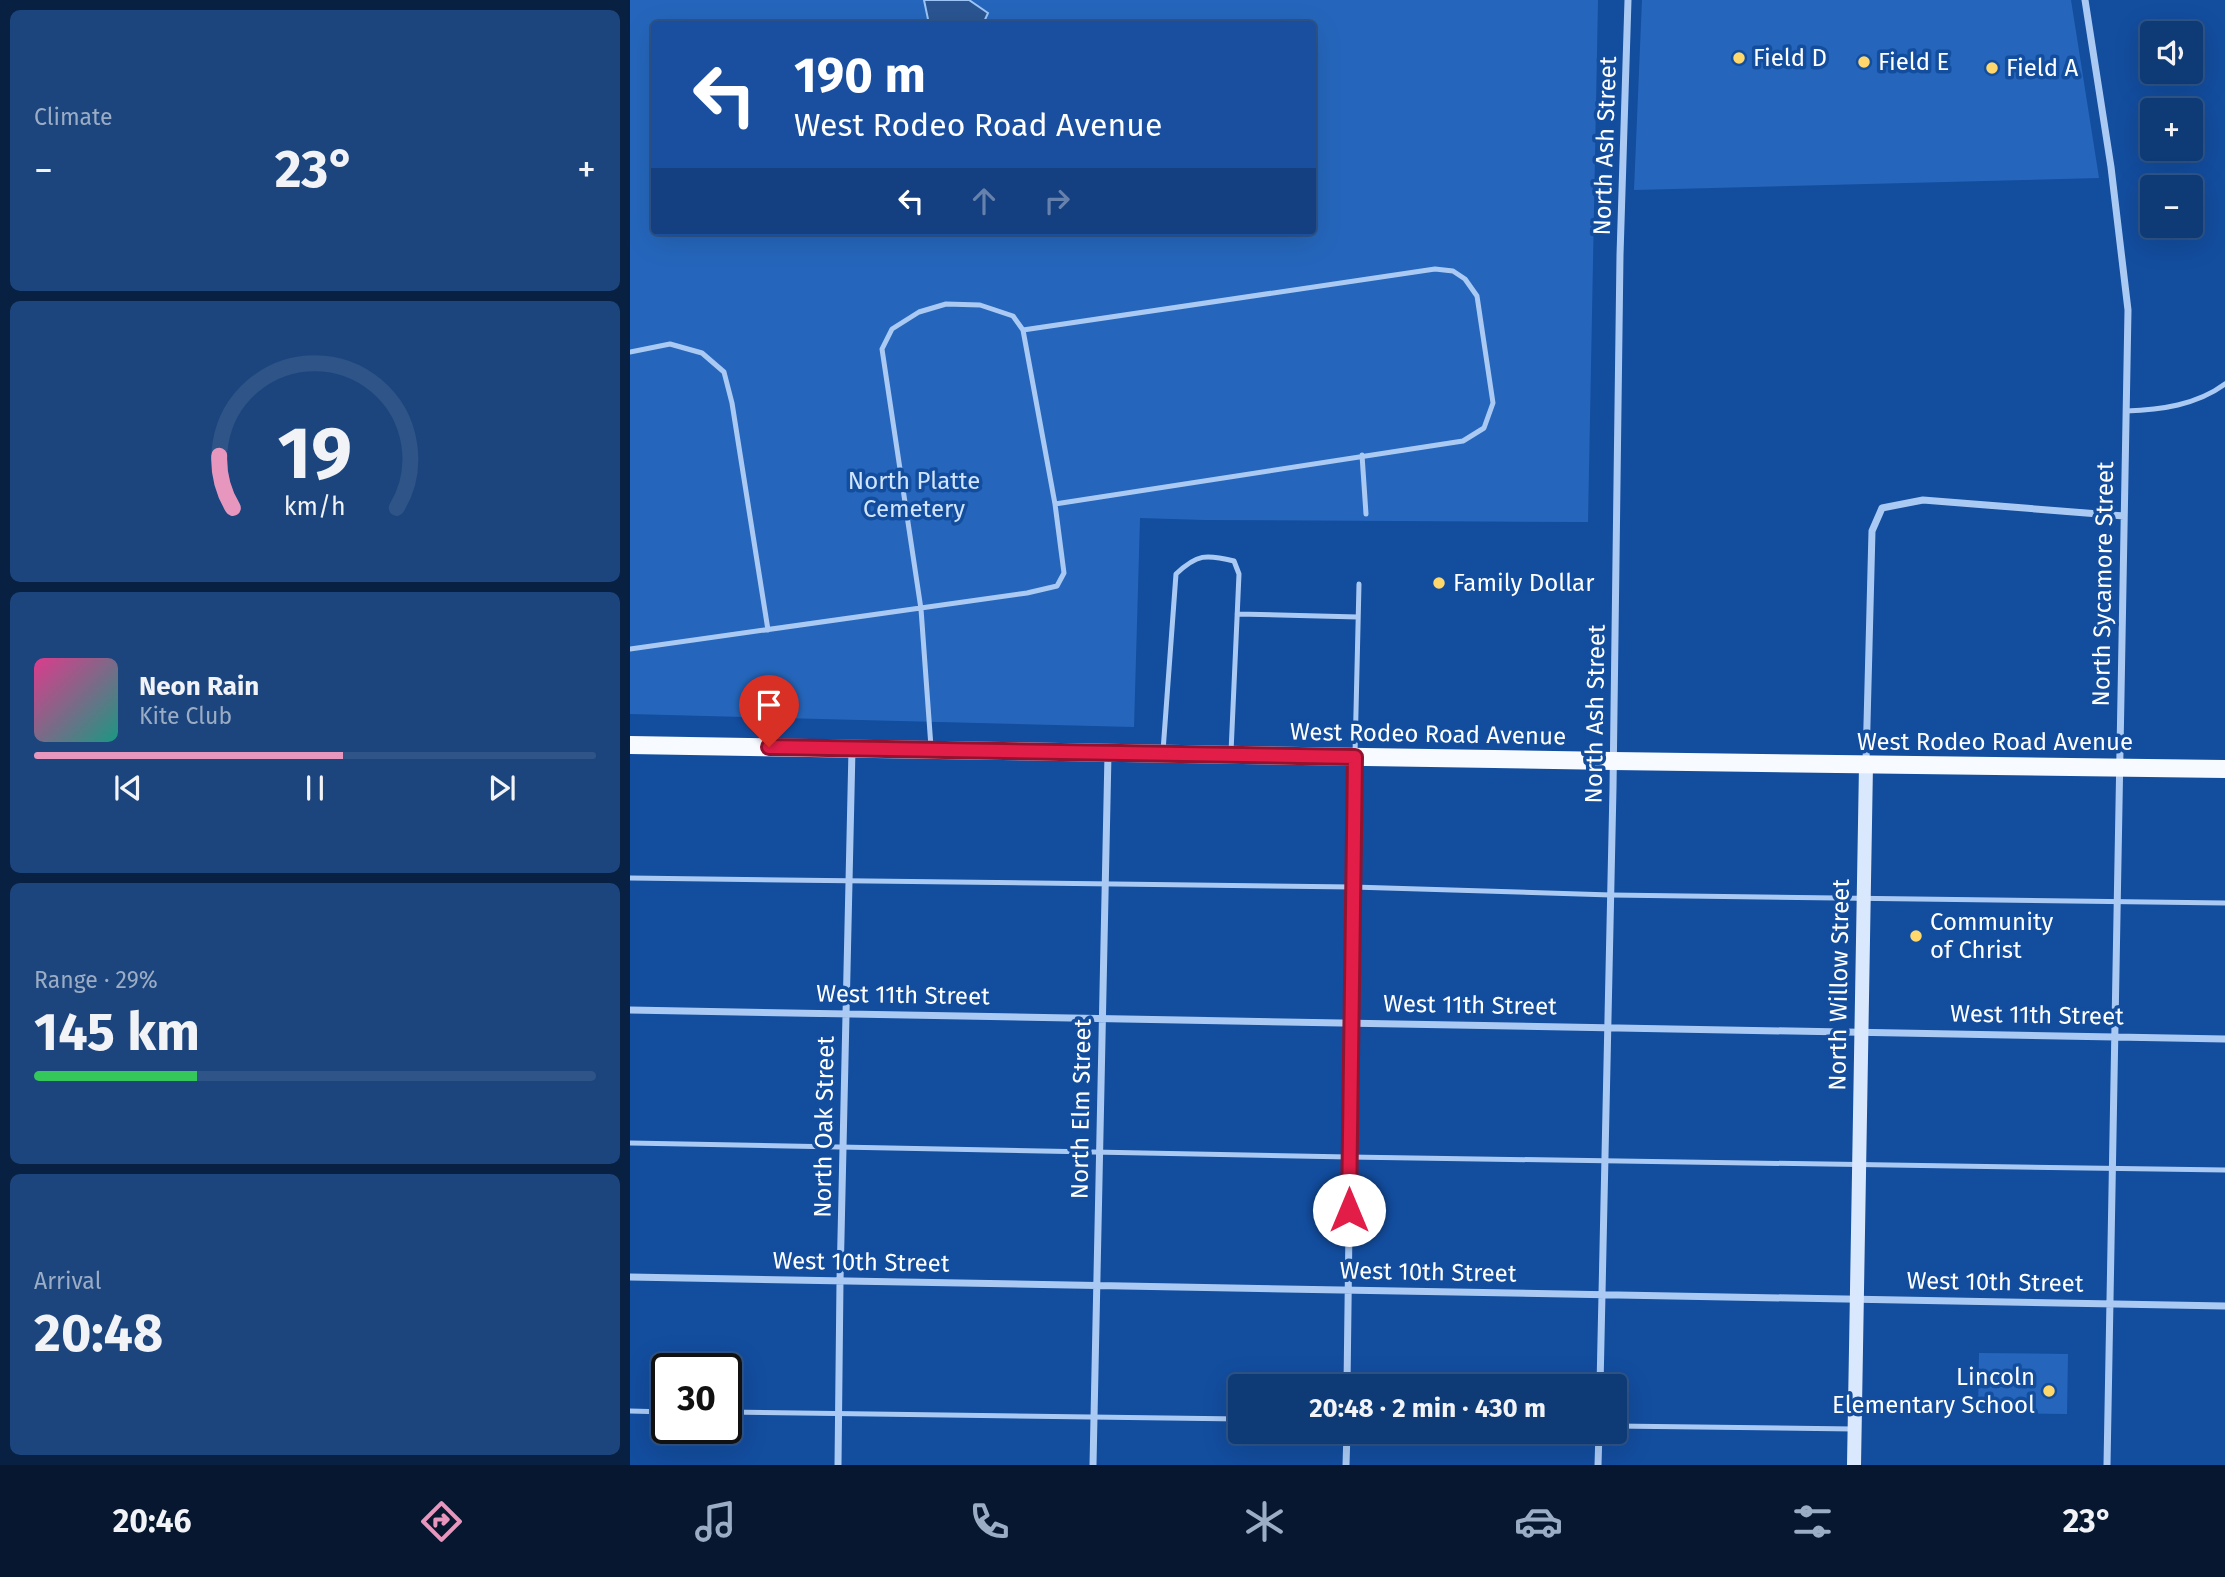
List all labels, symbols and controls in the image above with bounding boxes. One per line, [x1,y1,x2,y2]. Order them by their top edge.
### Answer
map controls [2140,21,2203,238]
button: sound [2140,21,2203,84]
place label: Field D [1753,44,1827,72]
text: 190 m [794,46,926,105]
place label: Field E [1878,48,1949,76]
icon: left [679,49,770,140]
marker: Field D [1731,50,1747,66]
marker: Field E [1856,54,1872,70]
place label: Field A [2006,54,2078,82]
street label: North Ash Street [1588,56,1622,236]
marker: Field A [1984,60,2000,76]
button: + [2140,98,2203,161]
text: Climate [34,103,113,131]
text: West Rodeo Road Avenue [794,106,1162,144]
text: 23° [275,138,355,201]
text: − [34,147,53,193]
text: + [577,147,596,193]
button: − [2140,175,2203,238]
icon: left [892,182,930,220]
icon: ahead [965,182,1003,220]
icon: right [1038,182,1076,220]
text: 19 [278,410,352,497]
street label: North Sycamore Street [2087,461,2119,707]
park label: North Platte Cemetery [848,467,980,523]
text: km/h [284,491,346,521]
place label: Family Dollar [1453,569,1595,597]
marker: Family Dollar [1431,575,1447,591]
street label: North Ash Street [1579,624,1611,804]
text: Neon Rain [139,671,259,702]
pin [739,675,799,747]
icon: arrive [750,686,788,724]
text: Kite Club [139,702,232,730]
street label: West Rodeo Road Avenue [1290,718,1566,750]
street label: West Rodeo Road Avenue [1857,728,2133,756]
icon: previous [109,769,147,807]
icon: pause [296,769,334,807]
icon: next [483,769,521,807]
street label: North Willow Street [1823,878,1855,1091]
place label: Community of Christ [1930,908,2053,964]
marker: Community of Christ [1908,928,1924,944]
text: Range · 29% [34,966,158,994]
street label: West 11th Street [816,979,990,1011]
street label: West 11th Street [1383,989,1557,1021]
street label: West 11th Street [1950,999,2124,1031]
text: 145 km [34,1001,200,1064]
street label: North Elm Street [1065,1018,1097,1199]
street label: North Oak Street [808,1035,840,1218]
position arrow [1312,1173,1386,1247]
street label: West 10th Street [772,1246,950,1278]
street label: West 10th Street [1339,1256,1517,1288]
street label: West 10th Street [1906,1266,2084,1298]
text: Arrival [34,1267,101,1295]
text: 20:48 [34,1302,163,1365]
speed limit sign: 30 [651,1353,742,1444]
place label: Lincoln Elementary School [1832,1363,2035,1419]
marker: Lincoln Elementary School [2041,1383,2057,1399]
text: 20:48 · 2 min · 430 m [1309,1393,1546,1424]
icon: directions [417,1497,466,1546]
icon: music [691,1497,740,1546]
icon: phone [965,1497,1014,1546]
icon: climate [1240,1497,1289,1546]
icon: car [1514,1497,1563,1546]
icon: filters [1788,1497,1837,1546]
text: 20:46 [113,1502,192,1540]
text: 23° [2063,1502,2112,1540]

